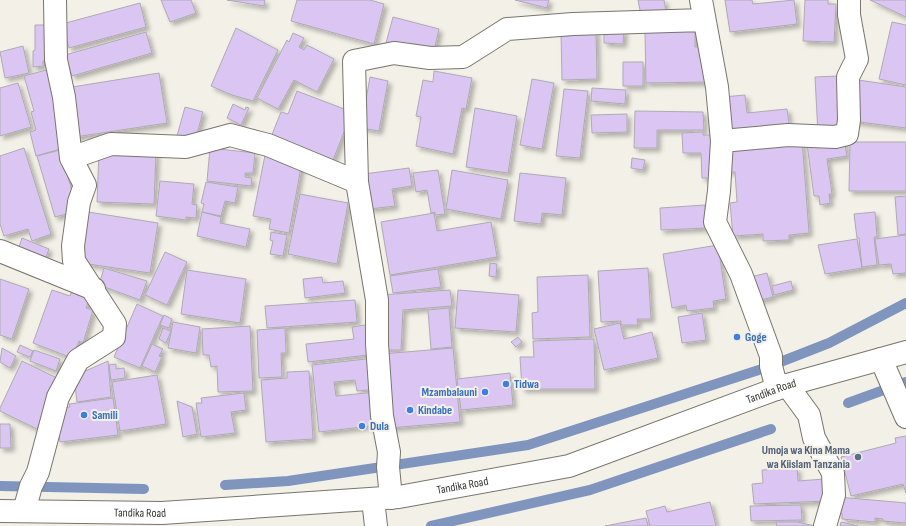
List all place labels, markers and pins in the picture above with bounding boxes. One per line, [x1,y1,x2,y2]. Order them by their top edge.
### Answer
place label: Goge [745,330,767,345]
marker: Goge [732,332,742,342]
place label: Tidwa [514,377,539,392]
marker: Tidwa [501,379,511,389]
place label: Mzambalauni [421,385,477,400]
marker: Mzambalauni [480,387,490,397]
place label: Kindabe [418,403,452,418]
marker: Kindabe [405,405,415,415]
place label: Samili [92,408,118,423]
marker: Samili [79,410,89,420]
place label: Dula [370,419,389,434]
marker: Dula [357,421,367,431]
place label: Umoja wa Kina Mama wa Kiislam Tanzania [762,443,850,472]
marker: Umoja wa Kina Mama wa Kiislam Tanzania [853,452,863,462]

